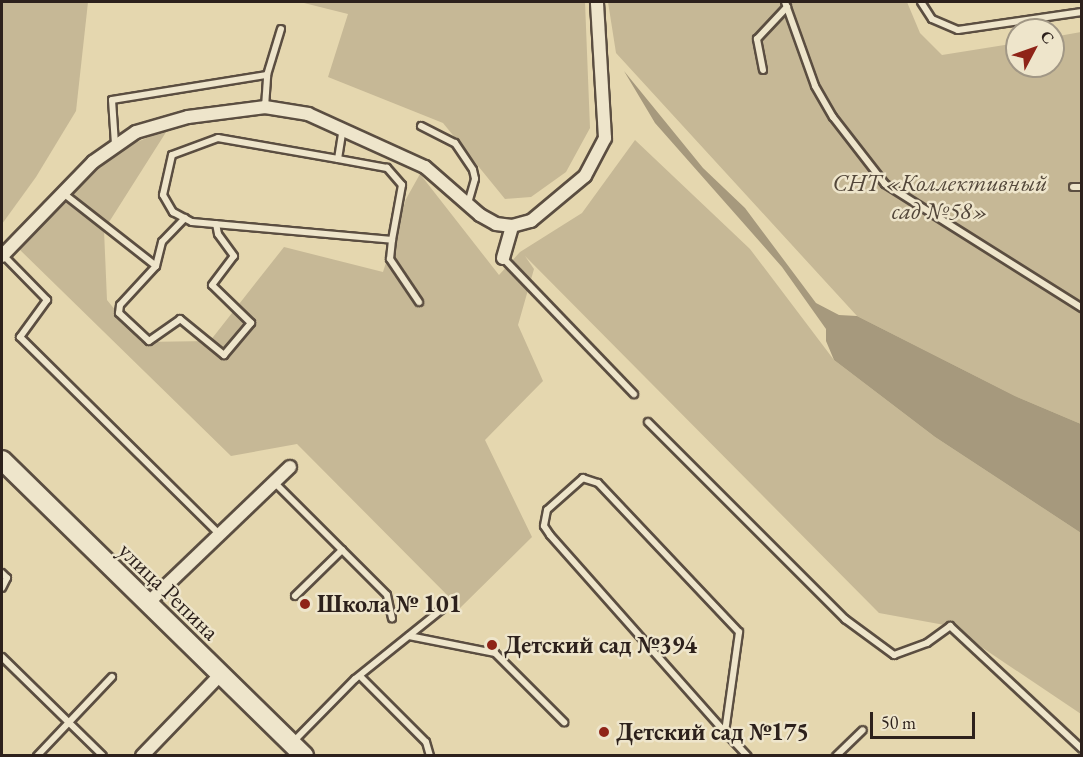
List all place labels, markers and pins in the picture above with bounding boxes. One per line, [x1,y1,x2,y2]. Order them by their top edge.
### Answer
place label: Школа № 101 [317,590,461,618]
marker: Школа № 101 [298,597,312,611]
place label: Детский сад №394 [504,631,697,659]
marker: Детский сад №394 [485,638,499,652]
place label: Детский сад №175 [616,718,809,746]
marker: Детский сад №175 [597,725,611,739]

